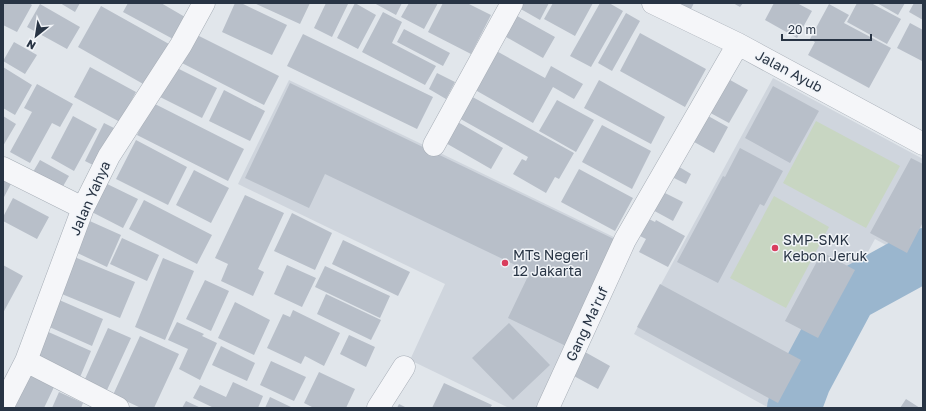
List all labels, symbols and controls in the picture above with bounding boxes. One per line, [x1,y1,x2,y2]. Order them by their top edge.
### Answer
north arrow [16,16,56,56]
scale bar [782,16,871,42]
text: 20 m [788,22,816,37]
text: N [24,37,38,53]
street label: Jalan Ayub [753,46,826,95]
street label: Jalan Yahya [66,158,113,238]
place label: SMP-SMK Kebon Jeruk [783,231,867,264]
marker: SMP-SMK Kebon Jeruk [770,243,780,253]
place label: MTs Negeri 12 Jakarta [513,246,589,279]
marker: MTs Negeri 12 Jakarta [500,258,510,268]
street label: Gang Ma'ruf [562,284,611,364]

